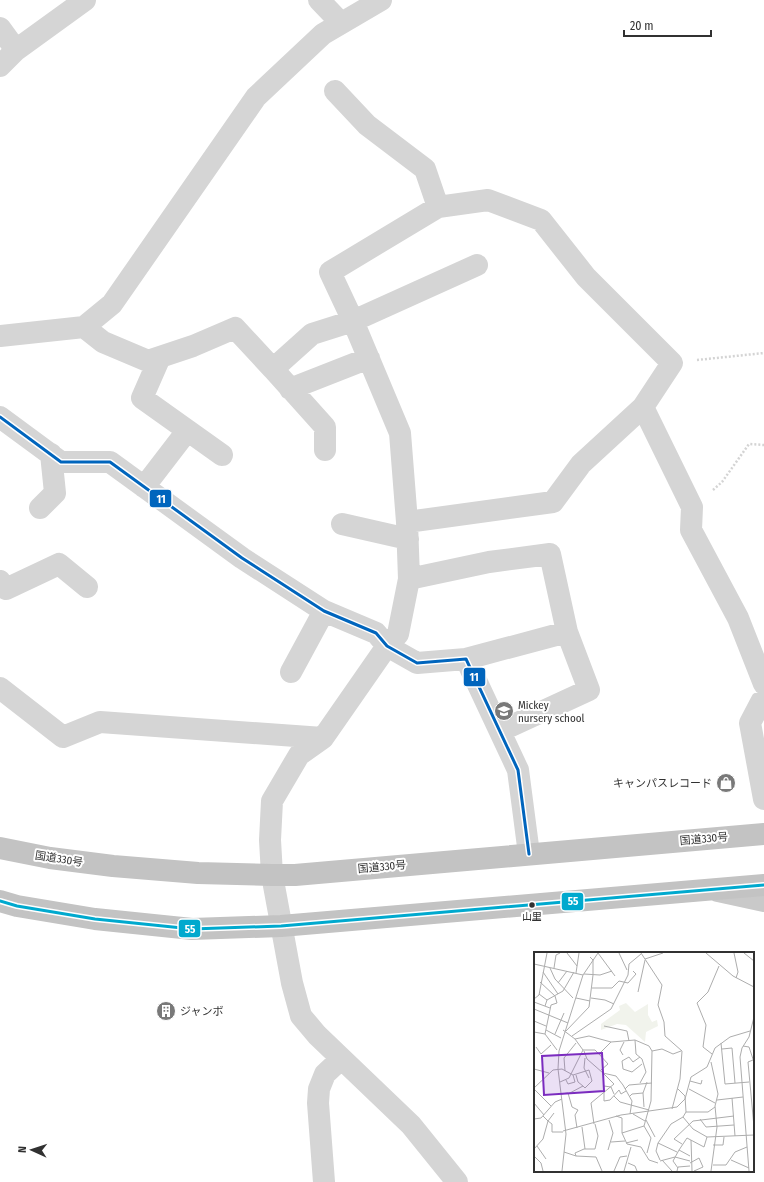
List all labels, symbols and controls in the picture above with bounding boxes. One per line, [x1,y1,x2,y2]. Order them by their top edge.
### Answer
scale bar [624,12,711,38]
text: 20 m [630,19,654,33]
line badge: 11 [149,489,172,508]
text: 11 [156,493,166,506]
line badge: 11 [463,667,486,687]
text: 11 [469,671,479,684]
place label: Mickey nursery school [518,699,584,725]
school or university icon: Mickey nursery school [493,700,515,722]
shop icon: キャンパスレコード [715,772,737,794]
place label: キャンパスレコード [613,777,712,790]
street label: 国道330号 [679,830,729,848]
street label: 国道330号 [34,849,84,869]
street label: 国道330号 [357,858,407,876]
line badge: 55 [561,892,584,911]
text: 55 [568,895,579,908]
marker: 山里 [527,900,537,910]
place label: 山里 [522,911,542,923]
line badge: 55 [178,919,201,938]
text: 55 [185,923,196,936]
inset map [534,952,754,1172]
building icon: ジャンボ [155,1000,177,1022]
place label: ジャンボ [180,1005,223,1018]
north arrow [12,1130,52,1170]
text: N [16,1146,29,1153]

